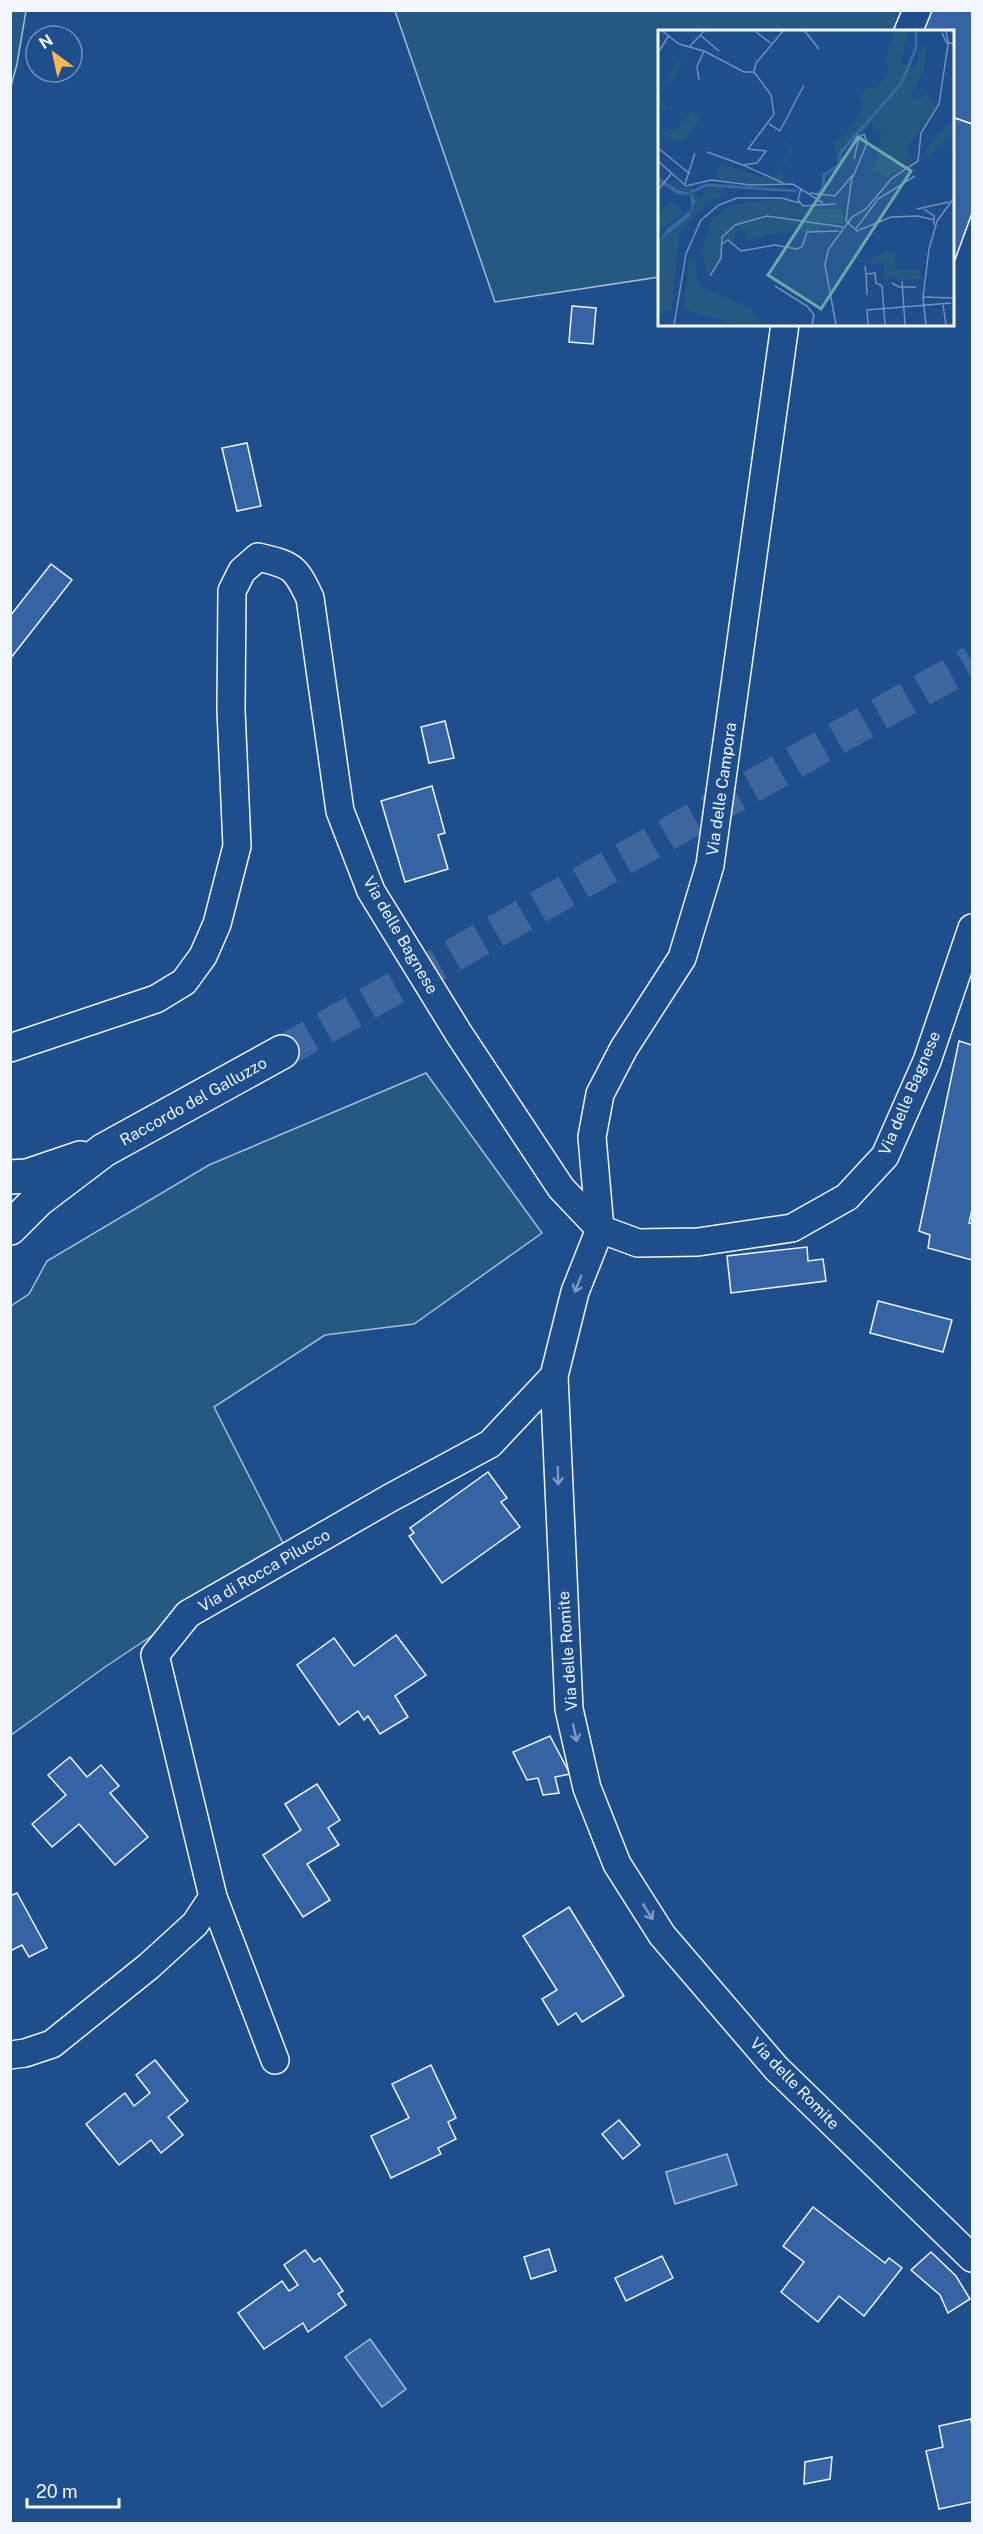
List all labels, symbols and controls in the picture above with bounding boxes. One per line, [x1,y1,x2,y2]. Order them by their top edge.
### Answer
north arrow [24,24,84,84]
text: N [36,30,57,53]
inset map [658,30,953,326]
street label: Via delle Campora [703,721,740,857]
street label: Via delle Bagnese [359,873,442,997]
street label: Via delle Bagnese [875,1028,944,1158]
street label: Raccordo del Galluzzo [116,1053,270,1150]
one-way arrow [572,1274,583,1293]
one-way arrow [552,1465,563,1485]
street label: Via di Rocca Pilucco [195,1525,333,1616]
street label: Via delle Romite [554,1590,581,1712]
one-way arrow [569,1723,581,1742]
one-way arrow [642,1903,654,1920]
street label: Via delle Romite [746,2034,843,2133]
scale bar [27,2471,118,2509]
text: 20 m [36,2481,78,2502]

